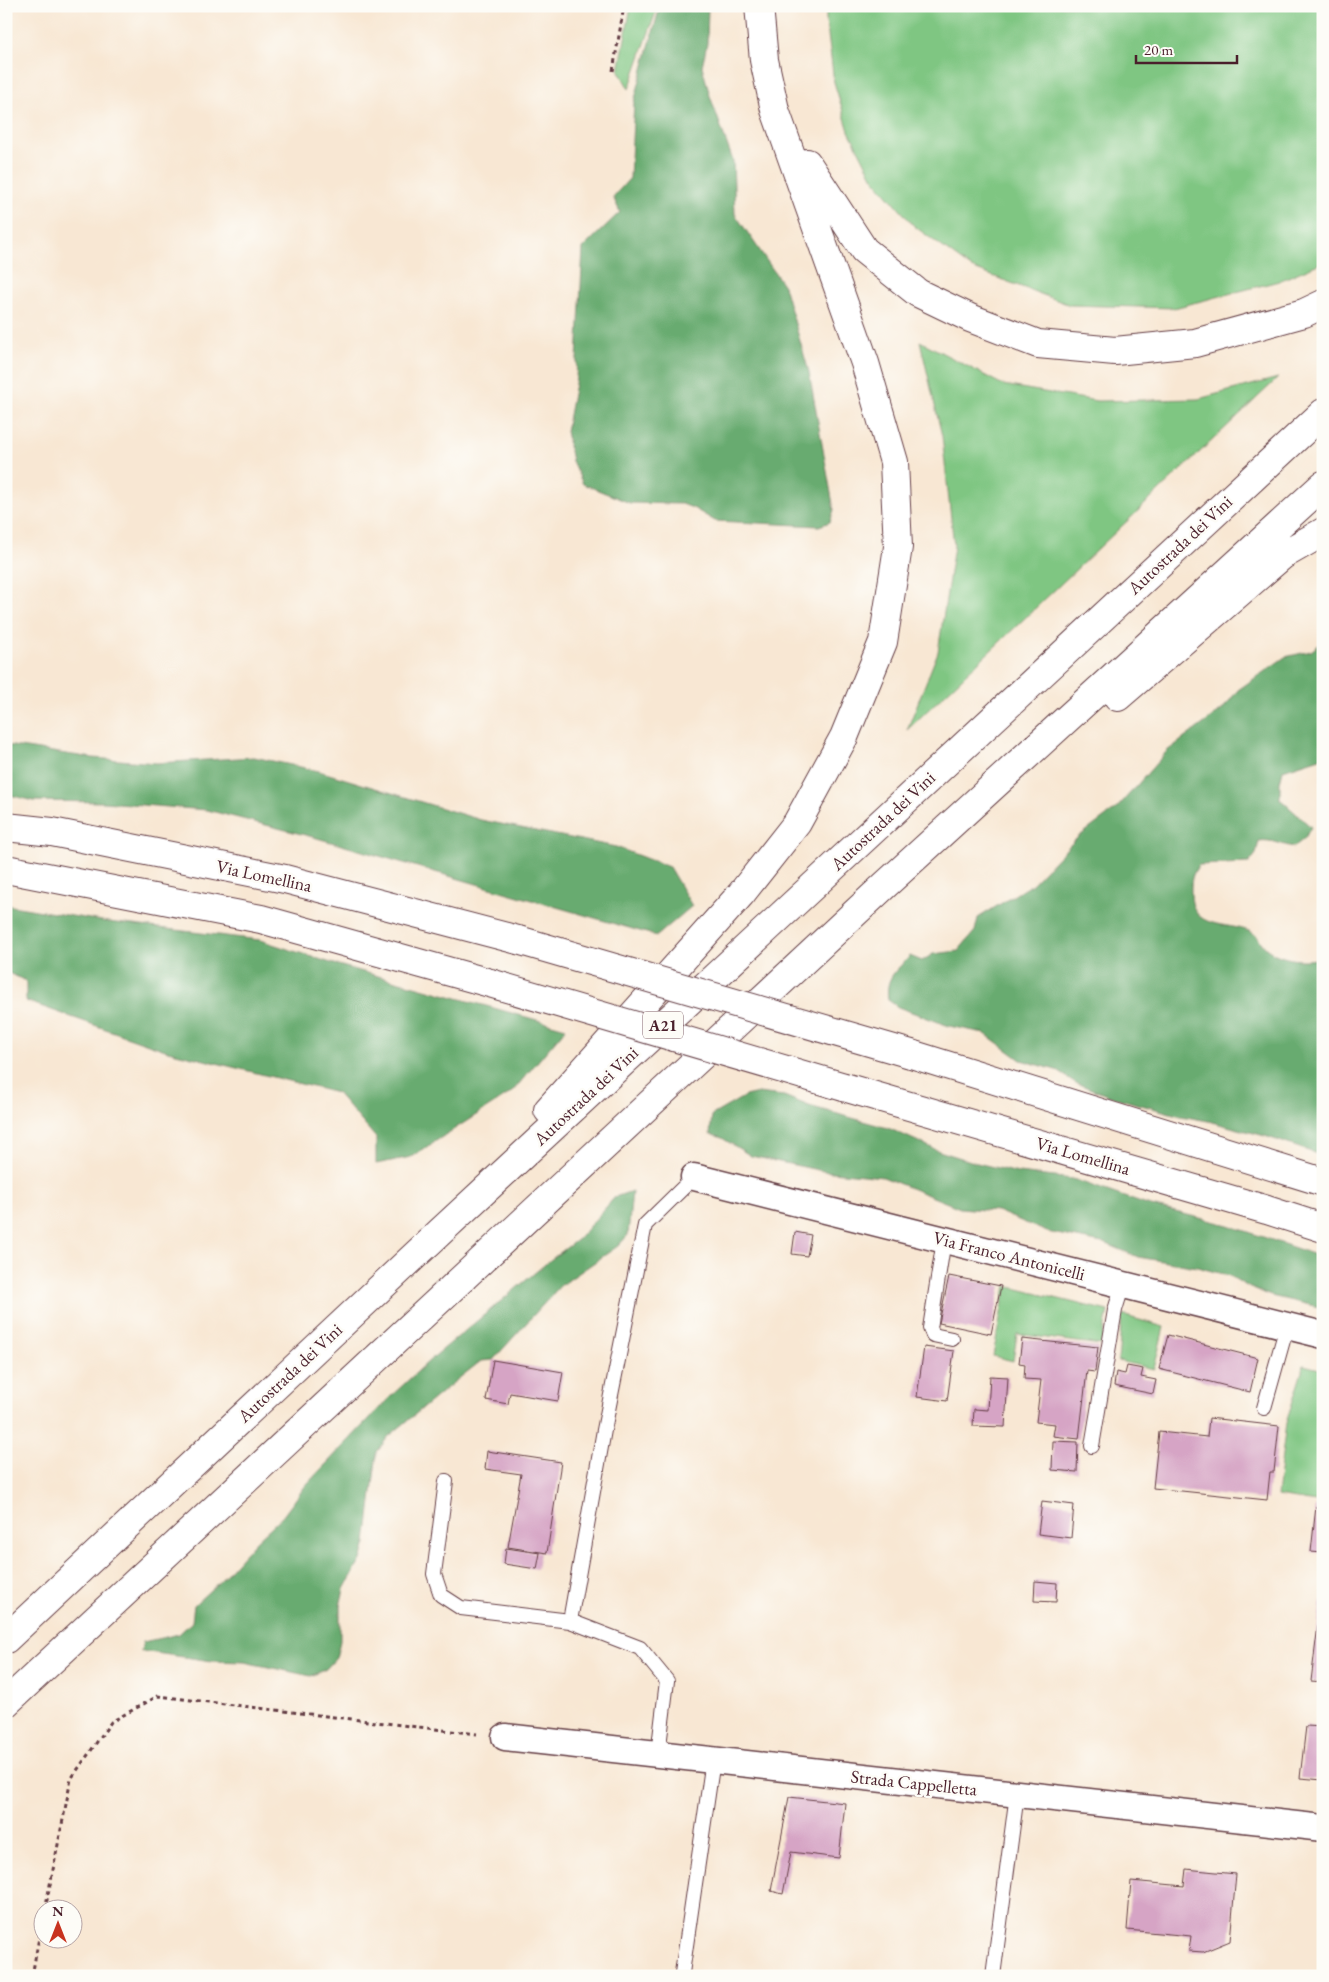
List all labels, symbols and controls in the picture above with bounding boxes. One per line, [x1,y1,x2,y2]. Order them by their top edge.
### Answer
scale bar [1136,32,1238,64]
text: 20 m [1144,40,1173,59]
street label: Autostrada dei Vini [1122,490,1237,600]
street label: Autostrada dei Vini [825,766,940,876]
street label: Via Lomellina [214,854,315,897]
road number: A21 [643,1012,683,1038]
street label: Autostrada dei Vini [528,1041,643,1151]
street label: Via Lomellina [1033,1131,1134,1180]
street label: Via Franco Antonicelli [931,1226,1088,1286]
street label: Autostrada dei Vini [232,1318,347,1428]
street label: Strada Cappelletta [850,1764,979,1801]
north arrow [32,1900,82,1950]
text: N [52,1902,64,1920]

